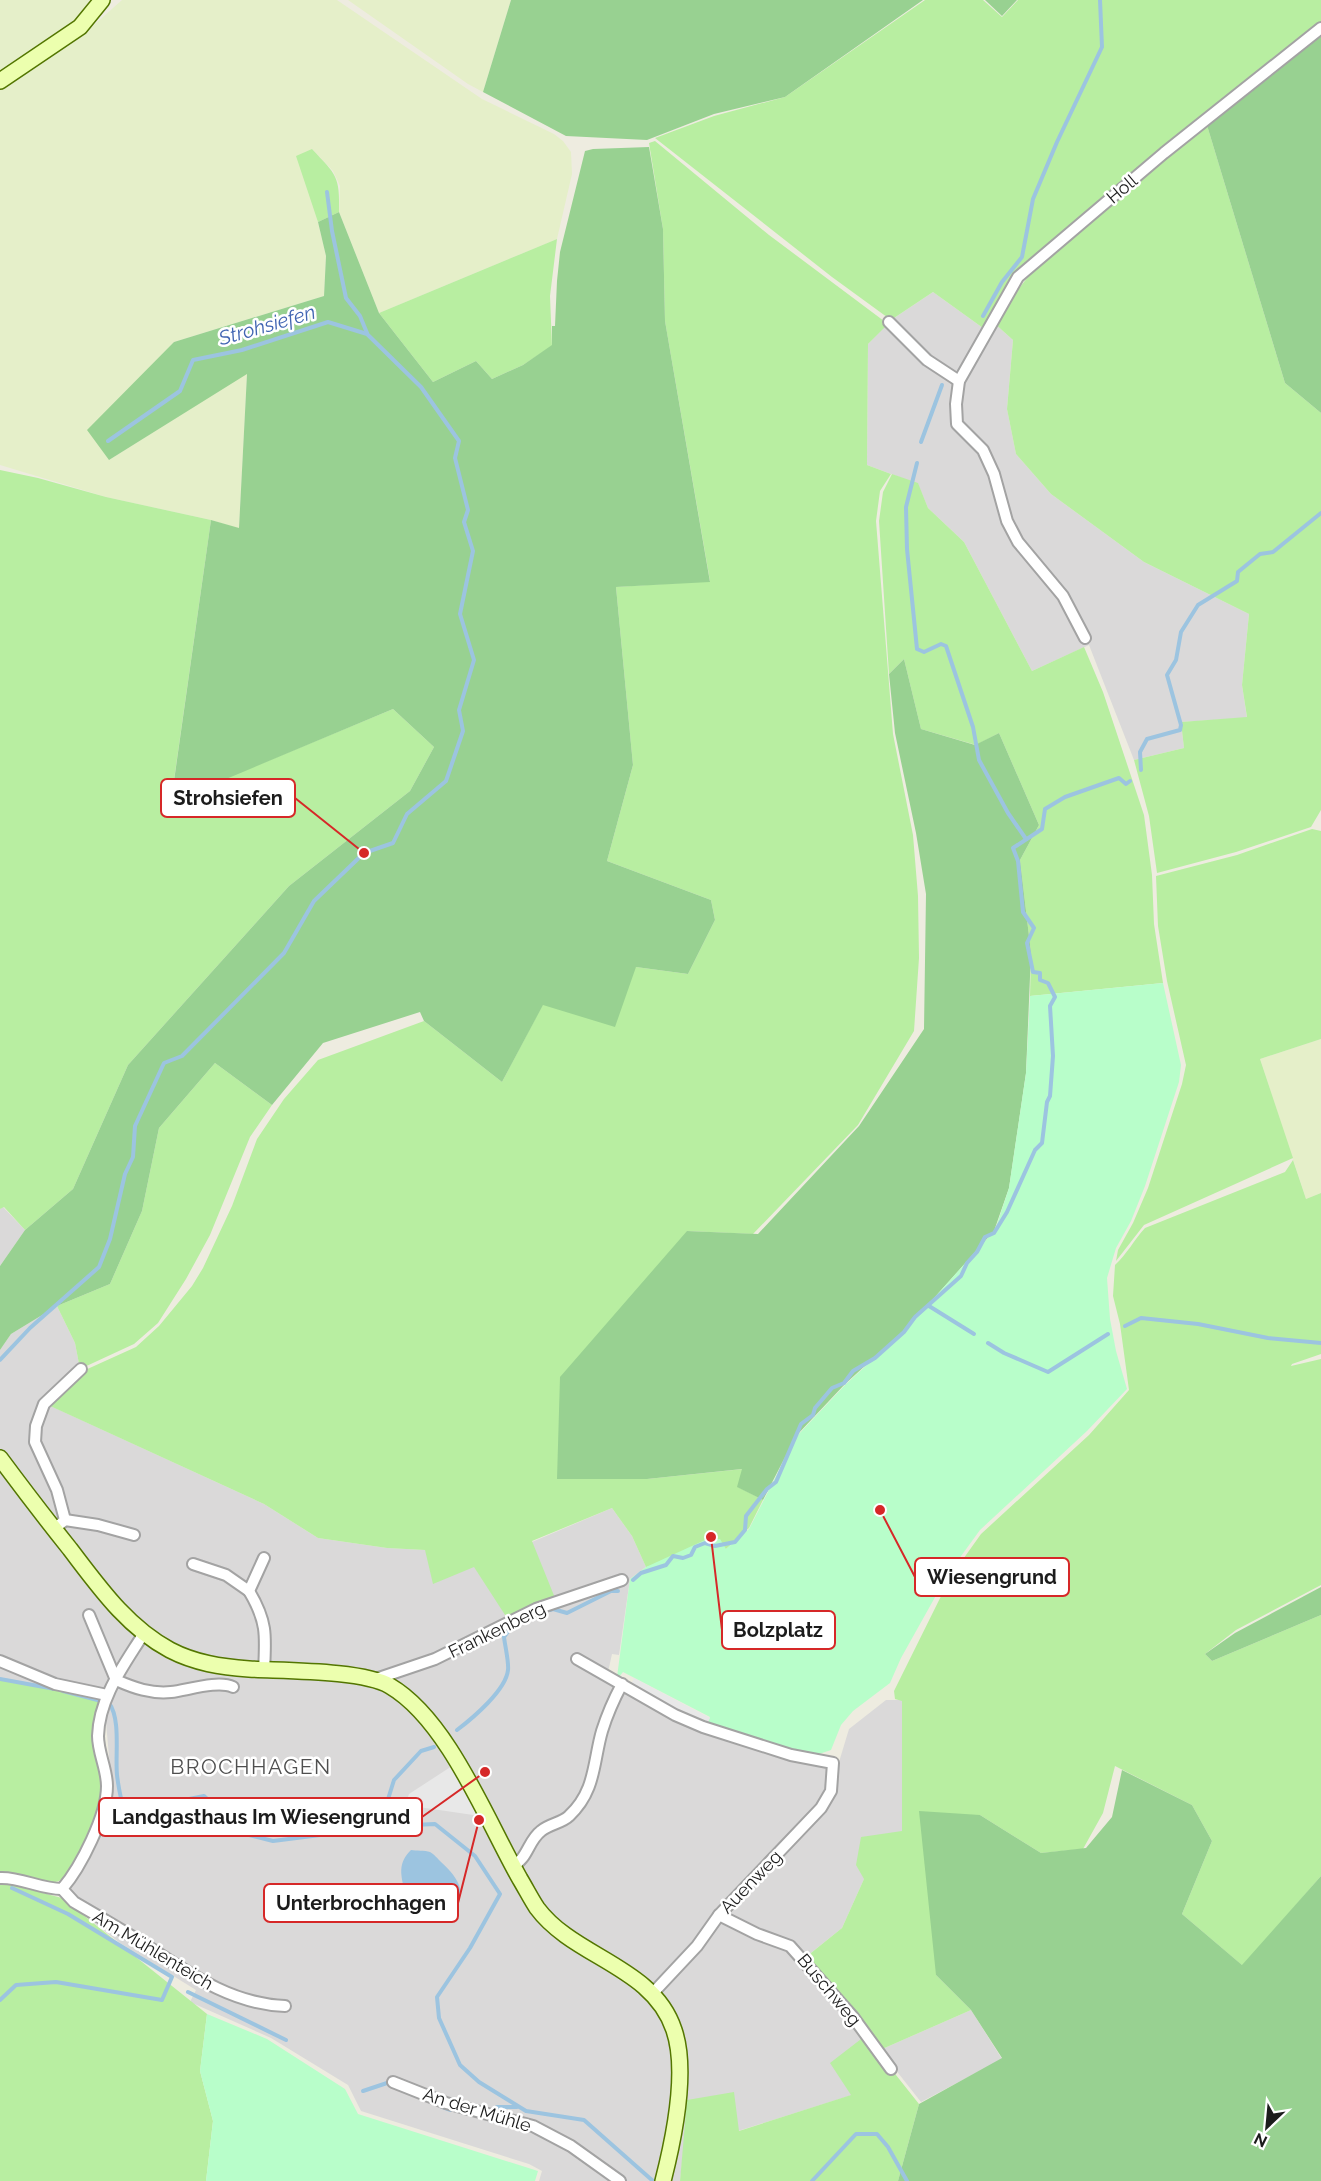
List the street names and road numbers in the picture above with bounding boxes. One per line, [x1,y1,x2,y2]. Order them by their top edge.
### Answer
street label: Holl [1102,170,1141,207]
street label: Frankenberg [445,1597,549,1662]
street label: Auenweg [715,1846,786,1918]
street label: Am Mühlenteich [89,1905,217,1994]
street label: Buschweg [793,1949,866,2030]
street label: An der Mühle [421,2083,534,2136]

